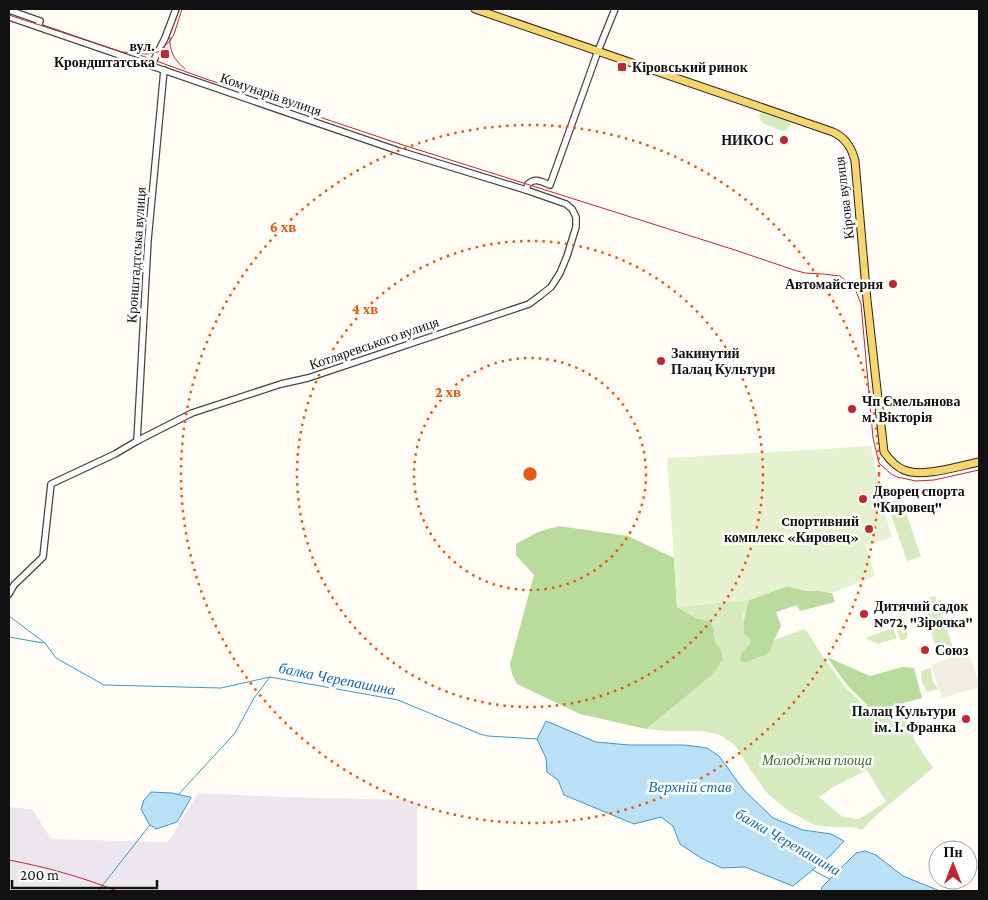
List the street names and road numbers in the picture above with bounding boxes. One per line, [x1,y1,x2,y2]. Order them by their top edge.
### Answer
street label: Комунарів вулиця [218,69,324,119]
street label: Кірова вулиця [831,155,857,240]
street label: Кронштадтська вулиця [123,186,149,324]
street label: Котляревського вулиця [307,313,441,373]

